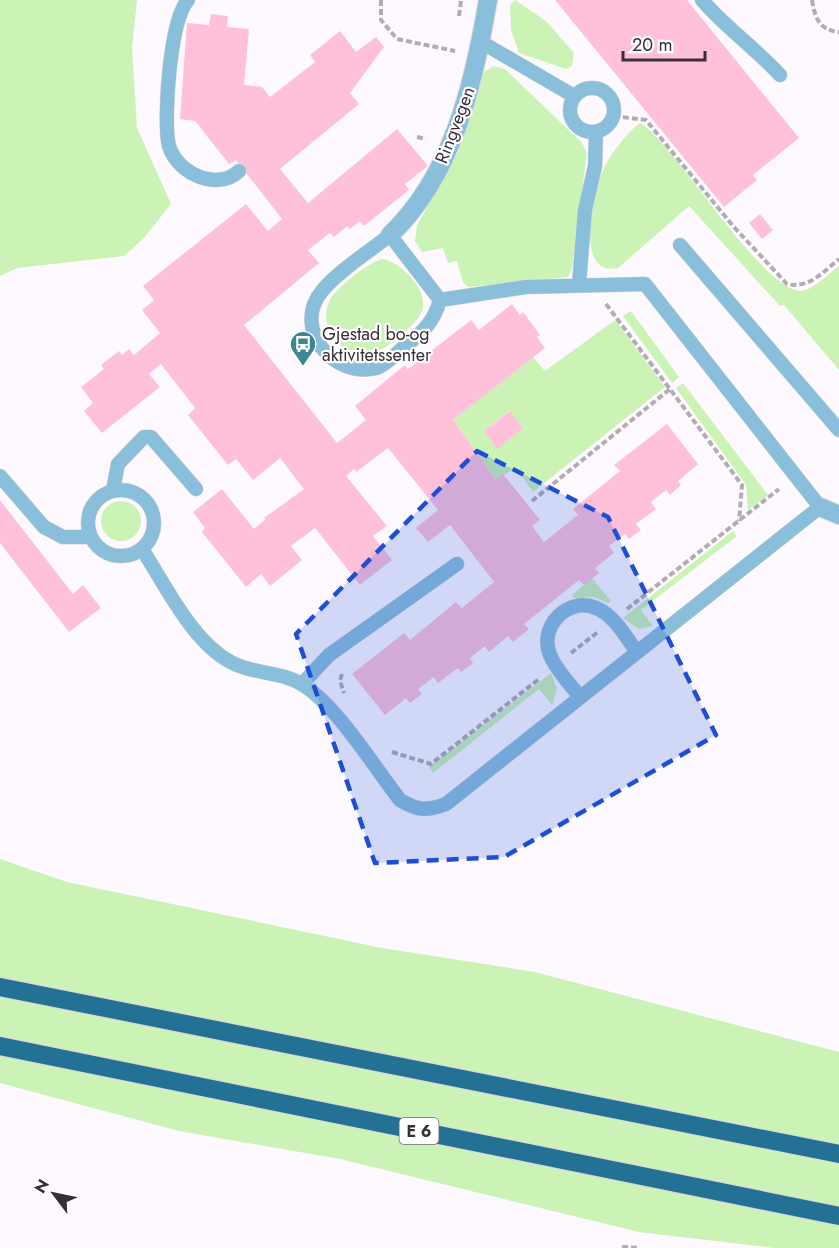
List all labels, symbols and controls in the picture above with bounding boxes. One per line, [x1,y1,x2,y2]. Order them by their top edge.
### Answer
scale bar [623,24,706,62]
text: 20 m [632,32,672,58]
street label: Ringvegen [428,83,482,167]
place label: Gjestad bo-og aktivitetssenter [322,321,432,368]
bus stop icon: Gjestad bo-og aktivitetssenter [288,329,318,367]
road number: E 6 [400,1118,438,1144]
north arrow [24,1164,84,1224]
text: N [29,1175,55,1198]

